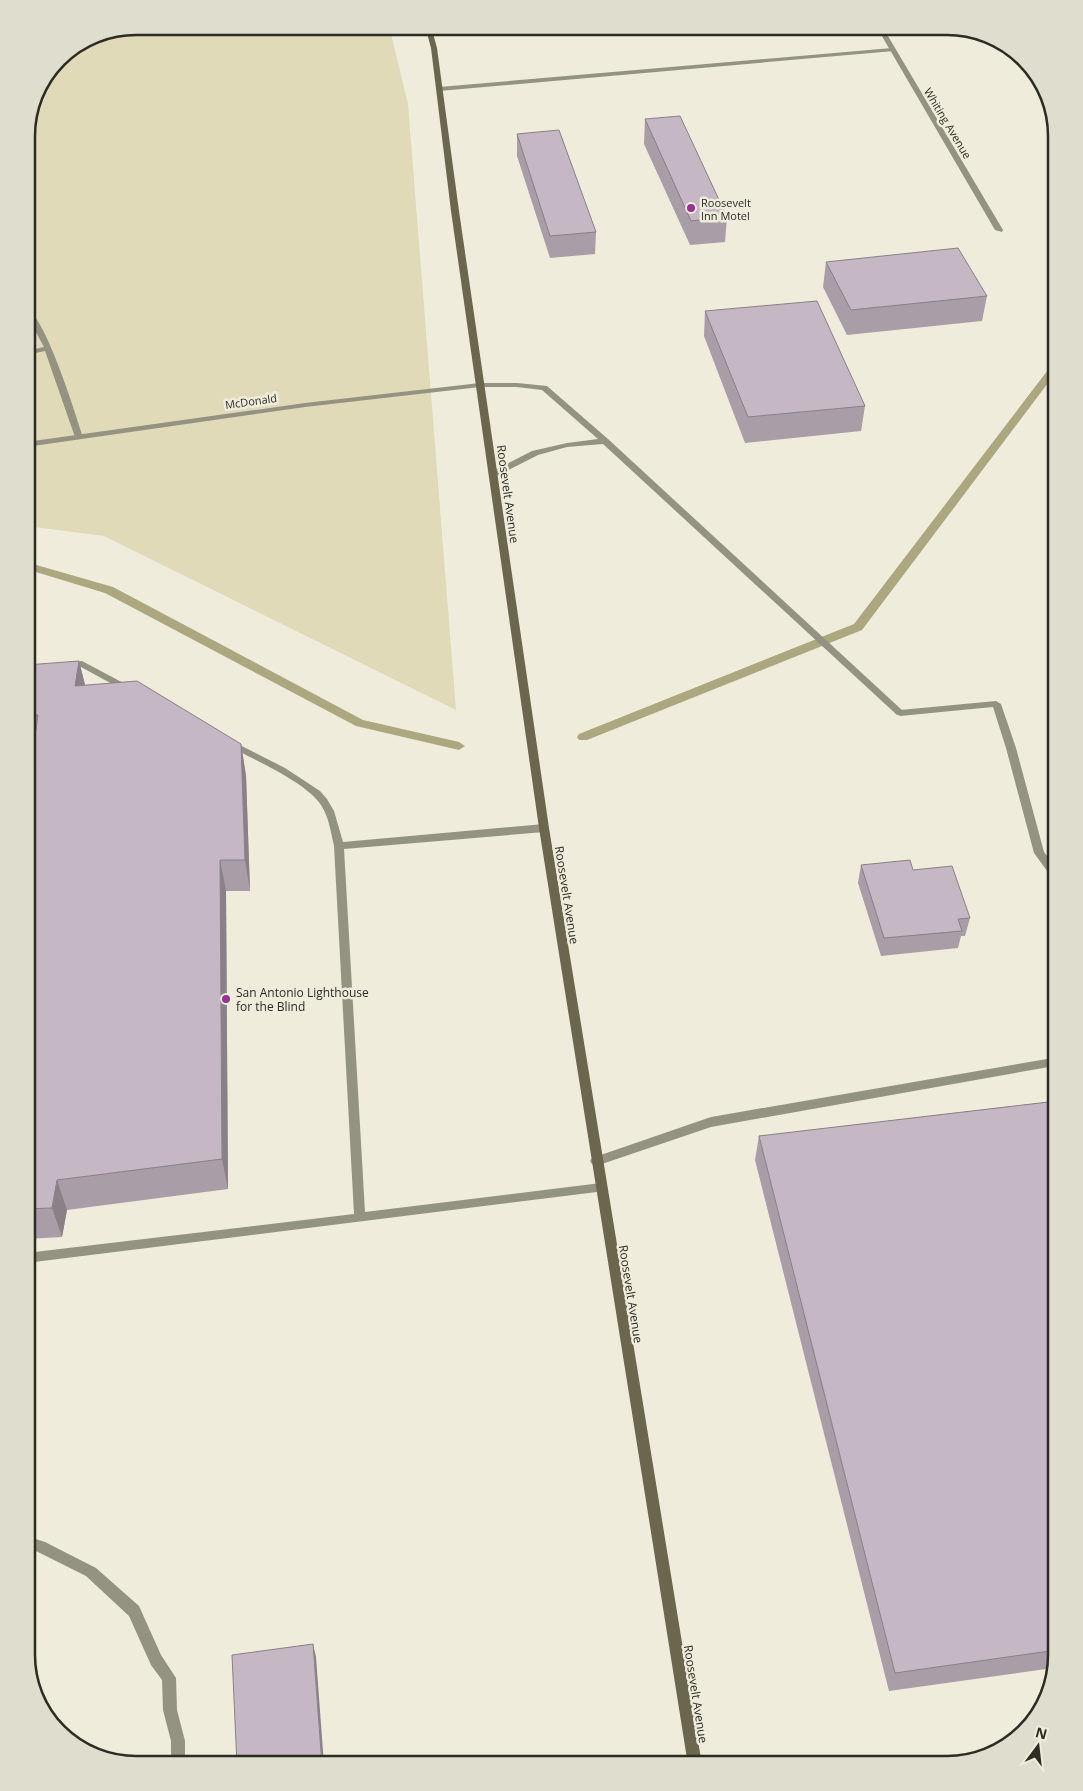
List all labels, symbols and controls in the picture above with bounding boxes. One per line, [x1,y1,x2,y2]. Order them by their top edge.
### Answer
street label: Whiting Avenue [921,85,975,161]
place label: Roosevelt Inn Motel [701,195,751,223]
marker: Roosevelt Inn Motel [685,202,697,214]
street label: McDonald [224,390,278,412]
street label: Roosevelt Avenue [493,444,523,545]
street label: Roosevelt Avenue [551,845,583,946]
place label: San Antonio Lighthouse for the Blind [236,984,369,1015]
marker: San Antonio Lighthouse for the Blind [220,993,232,1005]
street label: Roosevelt Avenue [615,1244,647,1345]
street label: Roosevelt Avenue [680,1644,712,1745]
north arrow [1013,1721,1063,1771]
text: N [1034,1722,1049,1744]

